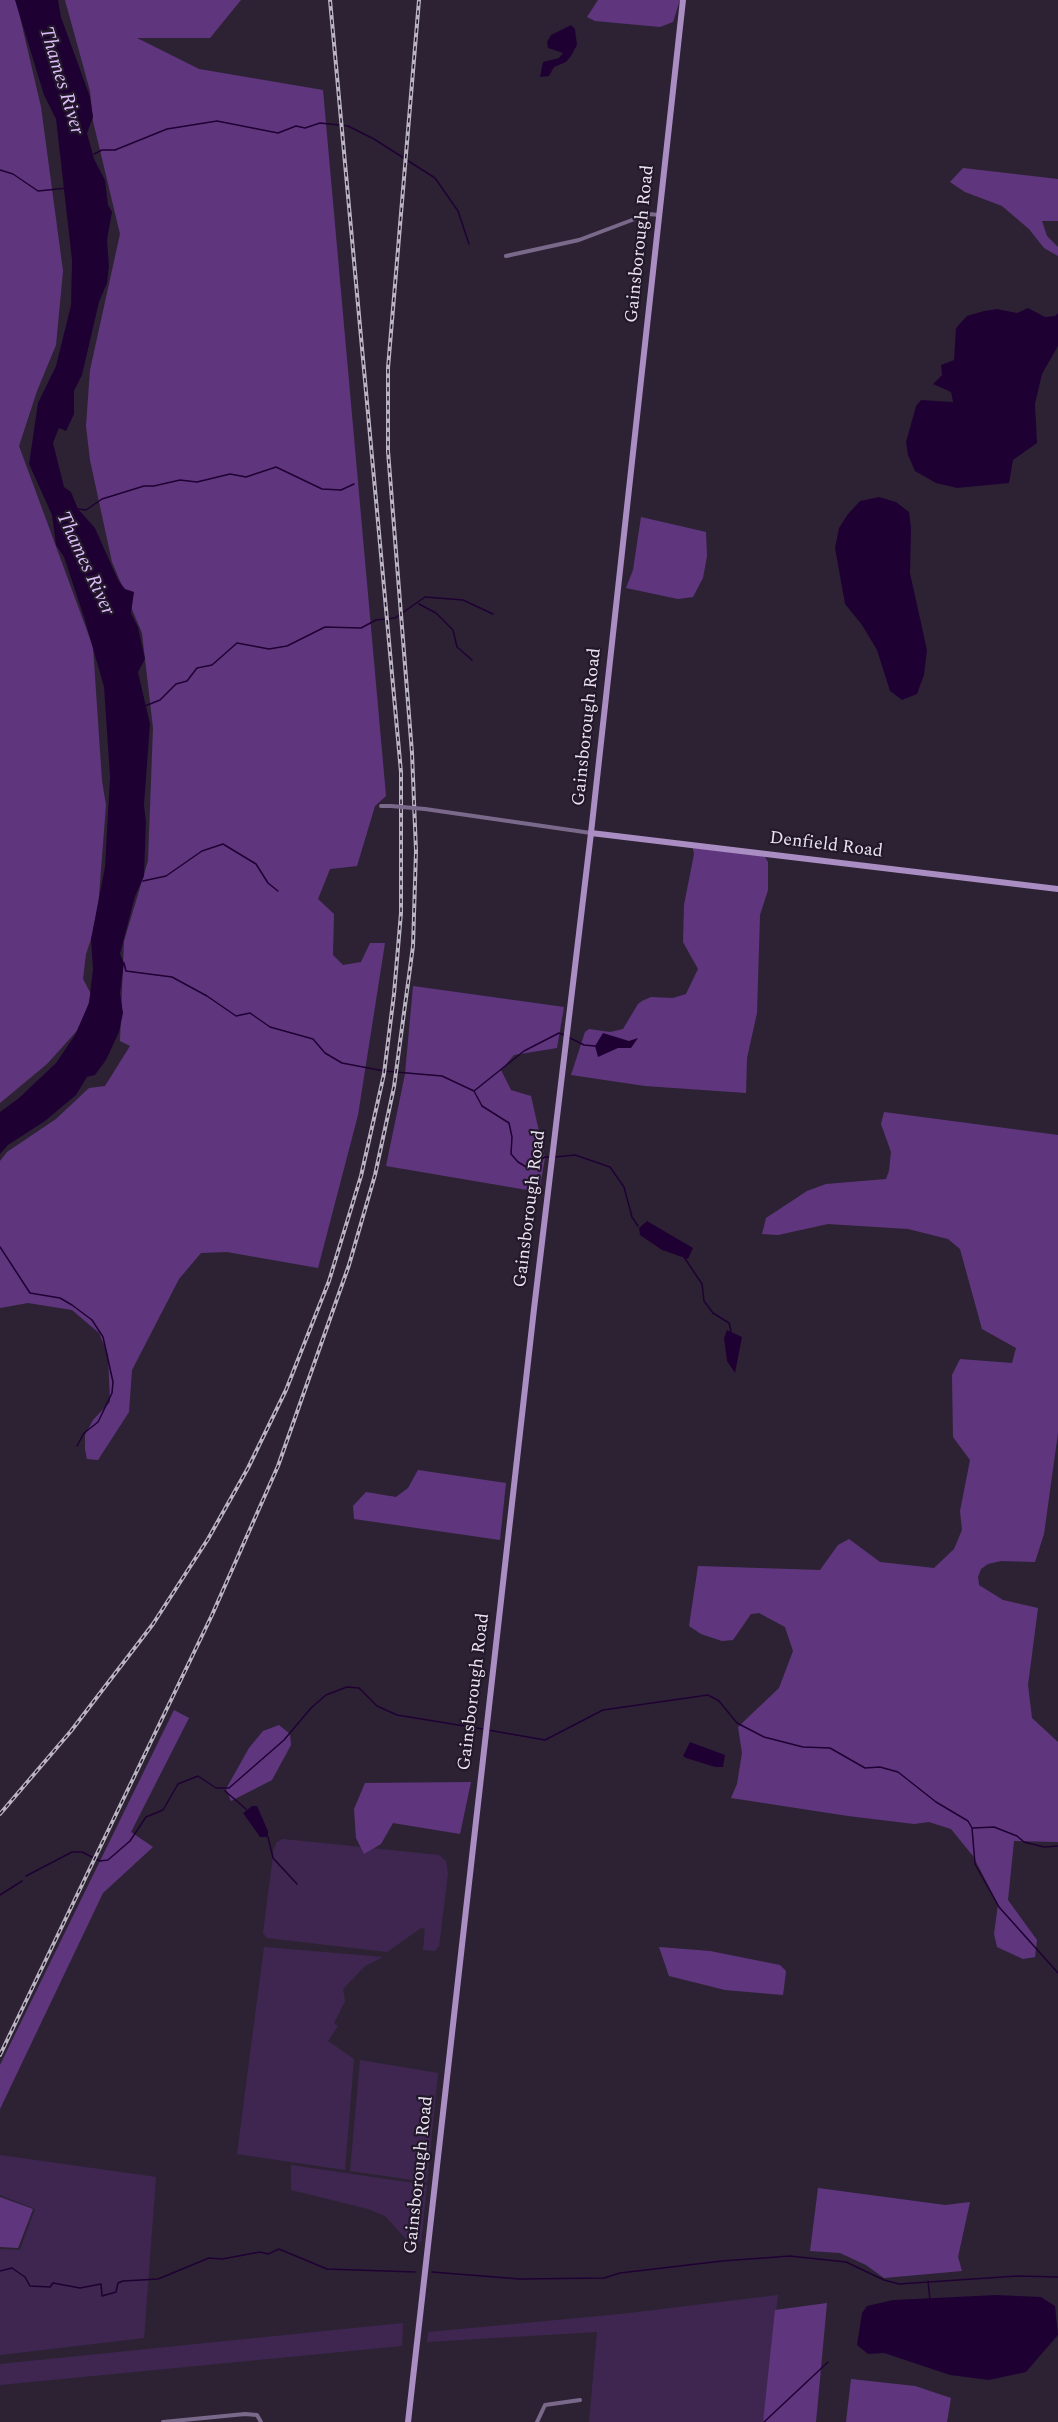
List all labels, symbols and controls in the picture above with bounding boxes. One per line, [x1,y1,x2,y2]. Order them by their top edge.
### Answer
water label: Thames River [32,24,88,138]
street label: Gainsborough Road [622,164,660,324]
water label: Thames River [50,508,118,620]
street label: Gainsborough Road [569,647,607,807]
street label: Denfield Road [768,828,884,864]
street label: Gainsborough Road [511,1129,551,1289]
street label: Gainsborough Road [455,1612,495,1772]
street label: Gainsborough Road [401,2095,439,2255]

